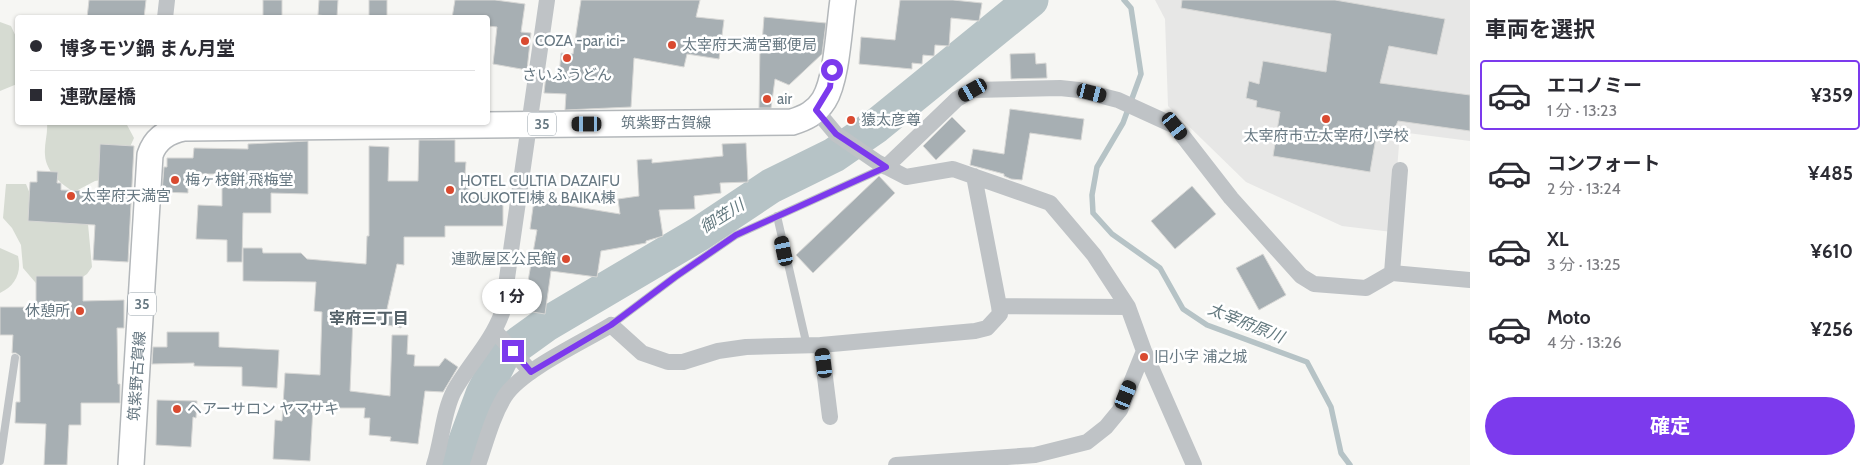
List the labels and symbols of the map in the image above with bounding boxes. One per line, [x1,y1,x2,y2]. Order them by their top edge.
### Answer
place label: COZA -par ici- [535,32,626,50]
marker: COZA -par ici- [519,35,531,47]
place label: 太宰府天満宮郵便局 [682,36,817,54]
marker: 太宰府天満宮郵便局 [666,39,678,51]
marker: さいふうどん [561,52,573,64]
route start [821,59,843,81]
place label: さいふうどん [522,66,612,84]
car [956,76,989,104]
car [1075,82,1108,104]
place label: air [777,90,792,108]
marker: air [761,93,773,105]
car [1159,110,1190,142]
place label: 猿太彦尊 [861,111,921,129]
road number: 35 [528,112,556,136]
marker: 太宰府市立太宰府小学校 [1320,113,1332,125]
street label: 筑紫野古賀線 [621,114,711,132]
marker: 猿太彦尊 [845,114,857,126]
car [572,117,602,132]
place label: 太宰府市立太宰府小学校 [1243,127,1409,145]
place label: 梅ヶ枝餅 飛梅堂 [185,171,293,189]
place label: HOTEL CULTIA DAZAIFU KOUKOTEI棟 & BAIKA棟 [460,172,620,207]
marker: 梅ヶ枝餅 飛梅堂 [169,174,181,186]
marker: HOTEL CULTIA DAZAIFU KOUKOTEI棟 & BAIKA棟 [444,184,456,196]
place label: 太宰府天満宮 [81,187,171,205]
marker: 太宰府天満宮 [65,190,77,202]
water label: 御笠川 [697,194,749,237]
car [773,235,794,267]
place label: 連歌屋区公民館 [451,250,556,268]
marker: 連歌屋区公民館 [560,253,572,265]
callout: 1 分 [483,278,543,314]
road number: 35 [128,292,156,316]
water label: 太宰府原川 [1205,299,1288,348]
place label: 休憩所 [25,302,70,320]
marker: 休憩所 [74,305,86,317]
district label: 宰府三丁目 [329,309,409,328]
street label: 筑紫野古賀線 [125,330,149,422]
route end [502,340,524,362]
car [814,347,833,379]
place label: 旧小字 浦之城 [1154,348,1247,366]
marker: 旧小字 浦之城 [1138,351,1150,363]
car [1113,378,1138,412]
place label: ヘアーサロン ヤマサキ [187,400,339,418]
marker: ヘアーサロン ヤマサキ [171,403,183,415]

